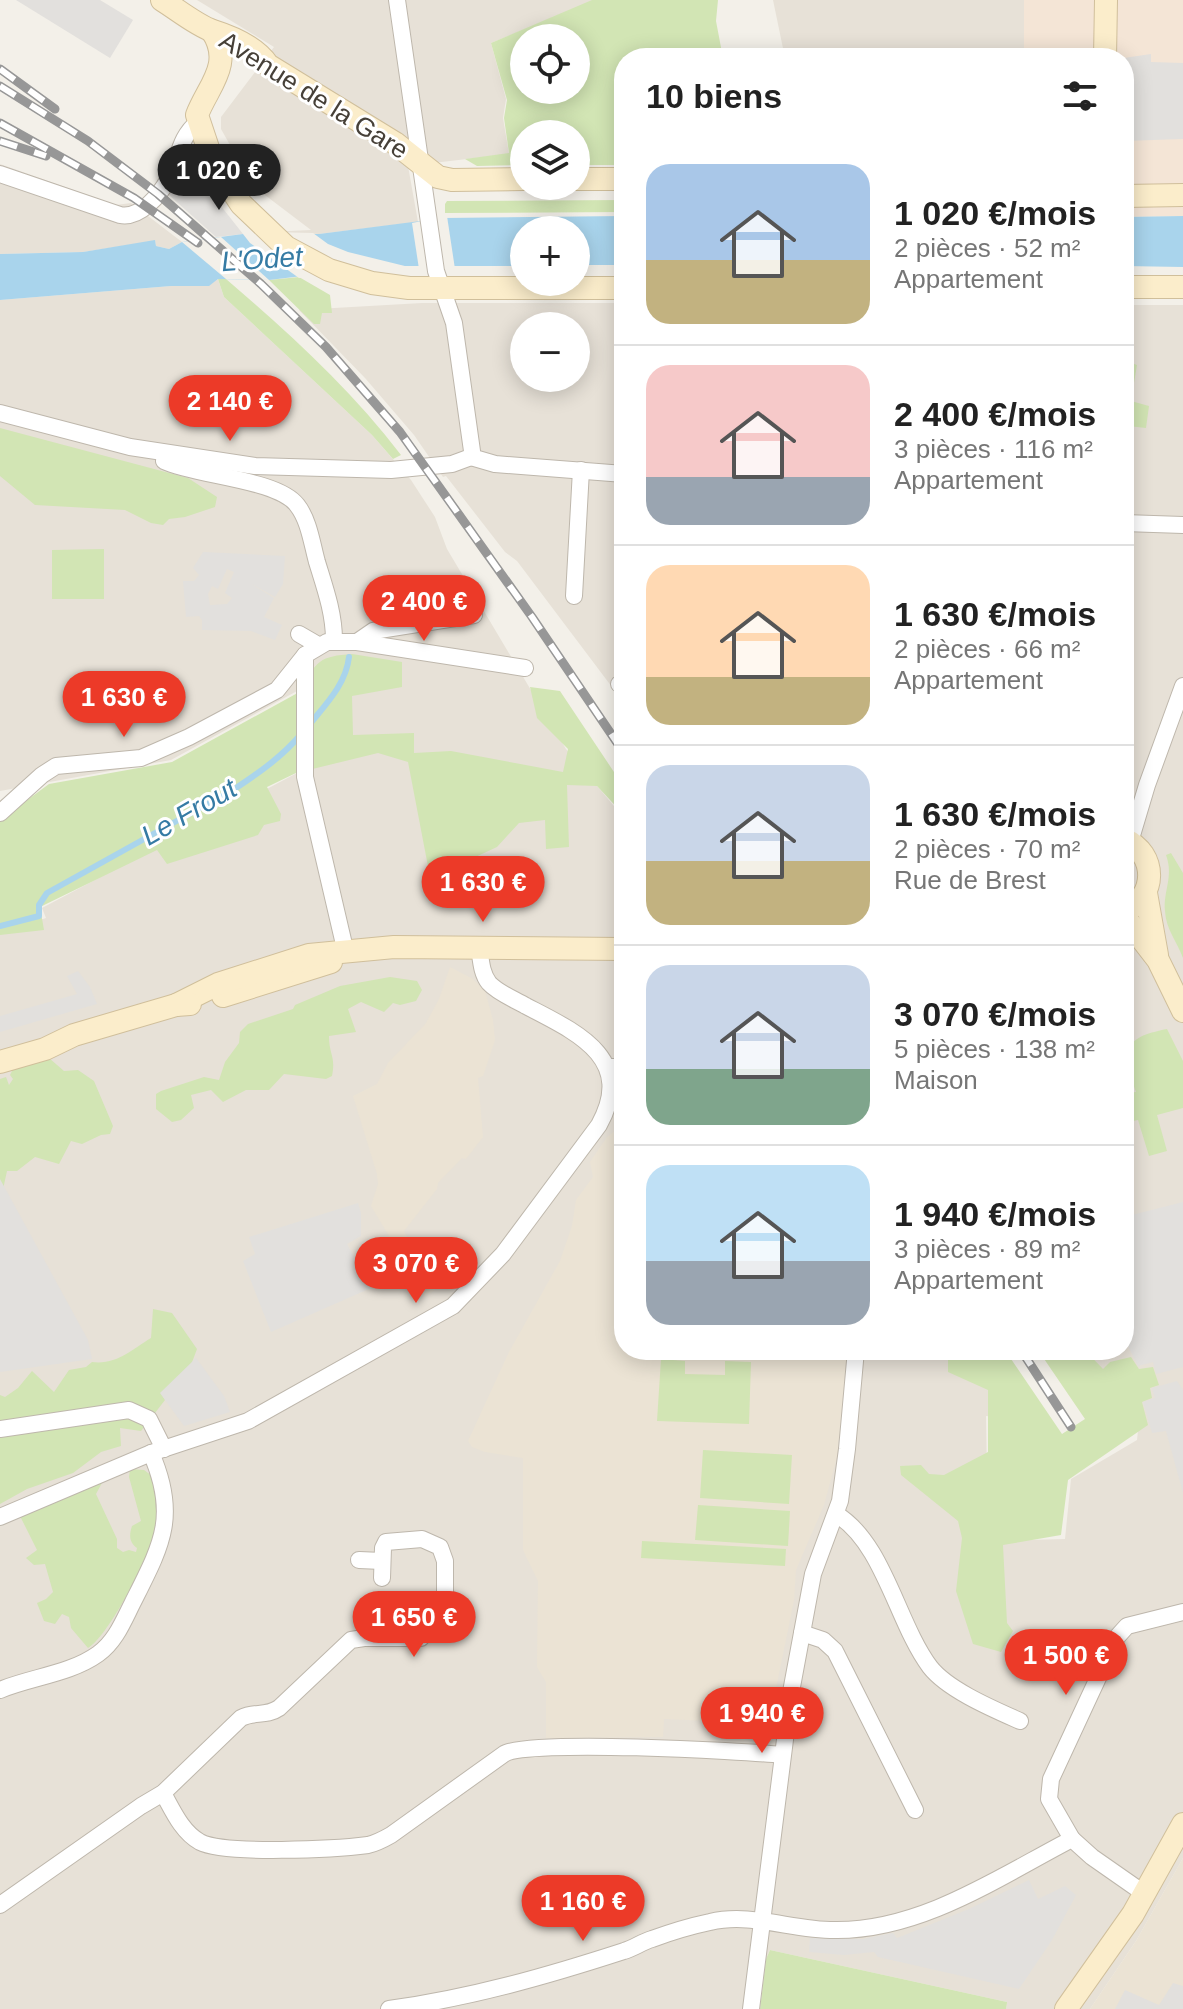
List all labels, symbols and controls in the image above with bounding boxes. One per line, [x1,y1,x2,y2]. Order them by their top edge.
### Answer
map controls [510,24,590,392]
button: locate [510,24,590,104]
street label: Avenue de la Gare [214,25,414,165]
icon: filters [1058,74,1102,118]
text: 10 biens [646,77,782,115]
button: layers [510,120,590,200]
pin: 1 020 € [145,144,293,212]
text: 1 020 € [176,155,262,185]
text: 1 020 €/mois [894,194,1096,232]
icon: home [710,196,806,292]
button: + [510,216,590,296]
text: 2 pièces · 52 m² [894,233,1080,263]
water label: L'Odet [220,241,305,277]
text: Appartement [894,264,1043,294]
button: − [510,312,590,392]
pin: 2 140 € [156,375,304,443]
text: 2 140 € [187,386,273,416]
text: 2 400 €/mois [894,395,1096,433]
icon: home [710,397,806,493]
text: 3 pièces · 116 m² [894,434,1093,464]
text: Appartement [894,465,1043,495]
pin: 2 400 € [350,575,498,643]
text: 2 400 € [381,586,467,616]
text: 1 630 €/mois [894,595,1096,633]
icon: home [710,597,806,693]
text: 2 pièces · 66 m² [894,634,1080,664]
text: Appartement [894,665,1043,695]
pin: 1 630 € [50,671,198,739]
text: 1 630 € [81,682,167,712]
water label: Le Frout [136,772,243,851]
text: 1 630 €/mois [894,795,1096,833]
icon: home [710,797,806,893]
text: 2 pièces · 70 m² [894,834,1080,864]
pin: 1 630 € [409,856,557,924]
text: Rue de Brest [894,865,1046,895]
text: 1 630 € [440,867,526,897]
text: 3 070 €/mois [894,995,1096,1033]
icon: home [710,997,806,1093]
text: 5 pièces · 138 m² [894,1034,1095,1064]
text: Maison [894,1065,978,1095]
text: 1 940 €/mois [894,1195,1096,1233]
icon: home [710,1197,806,1293]
text: 3 pièces · 89 m² [894,1234,1080,1264]
pin: 3 070 € [342,1237,490,1305]
text: 3 070 € [373,1248,459,1278]
text: Appartement [894,1265,1043,1295]
pin: 1 650 € [340,1591,488,1659]
text: 1 650 € [371,1602,457,1632]
pin: 1 500 € [992,1629,1140,1697]
text: 1 500 € [1023,1640,1109,1670]
pin: 1 940 € [688,1687,836,1755]
text: 1 940 € [719,1698,805,1728]
pin: 1 160 € [509,1875,657,1943]
text: 1 160 € [540,1886,626,1916]

